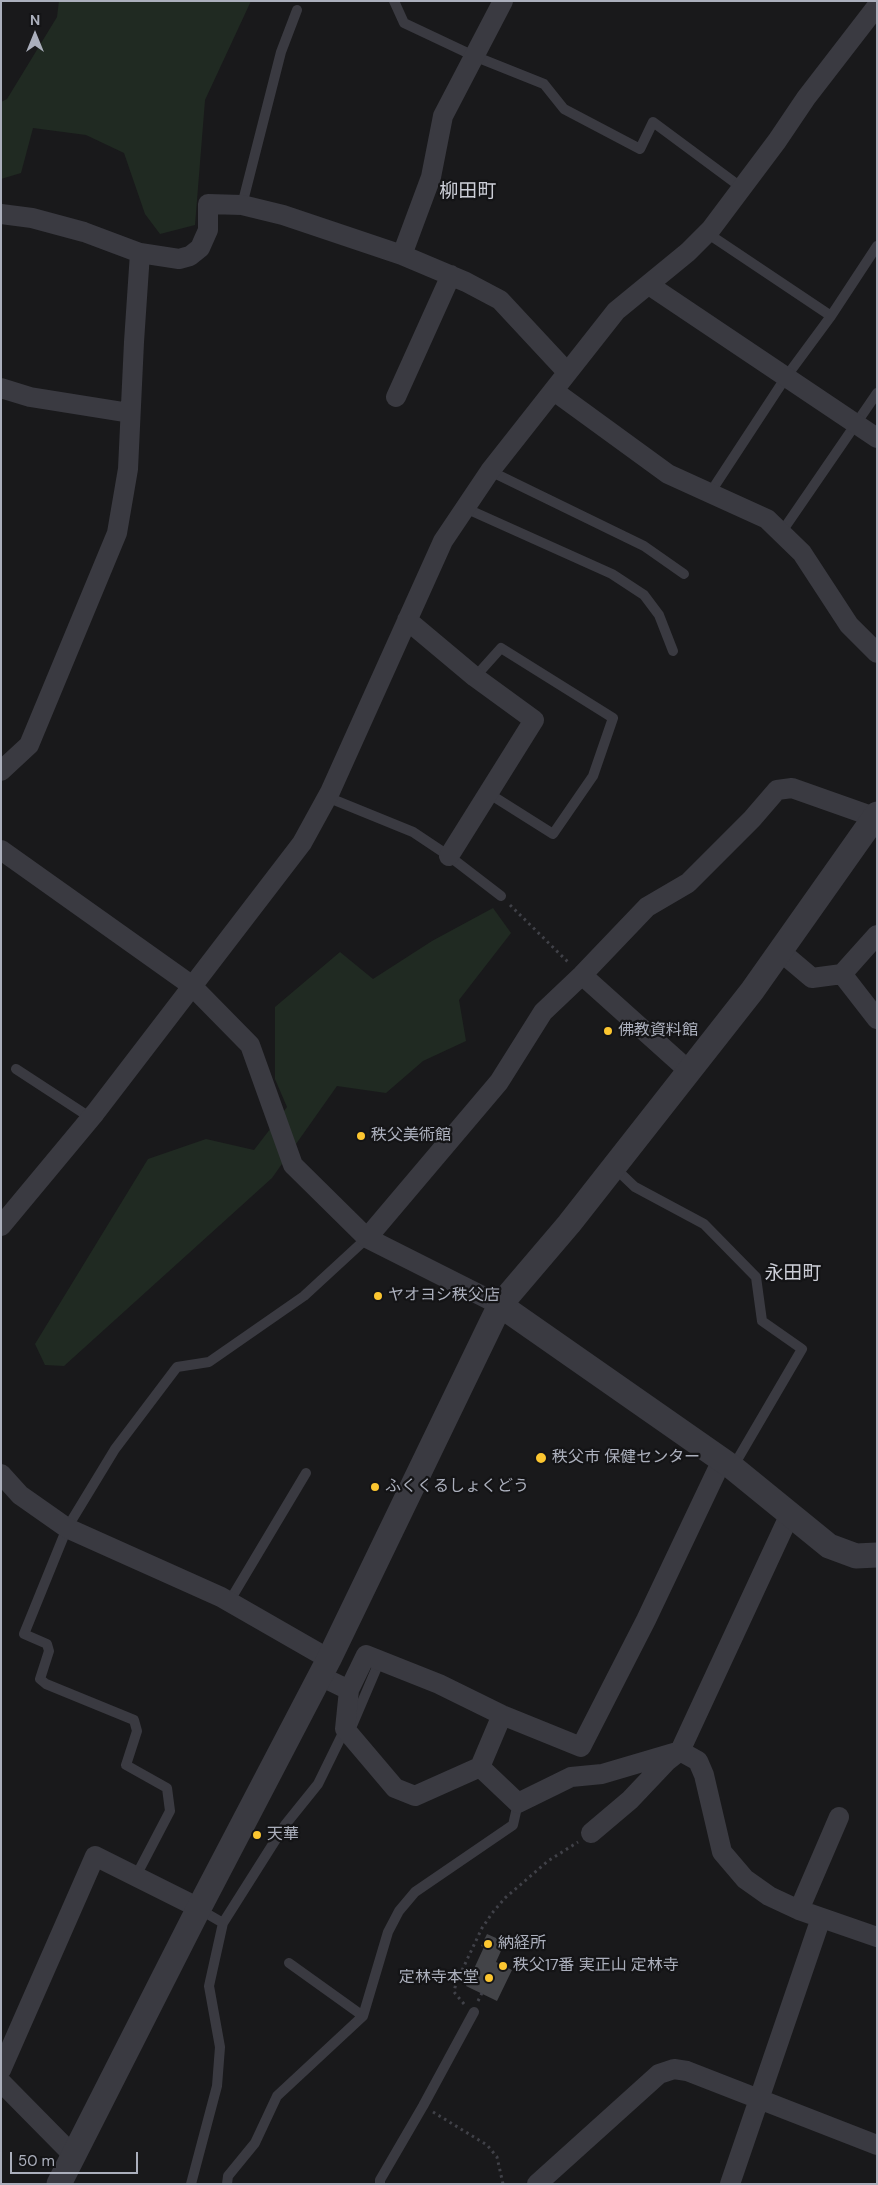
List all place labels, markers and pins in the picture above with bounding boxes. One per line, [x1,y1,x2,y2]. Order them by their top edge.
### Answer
place label: 佛教資料館 [618,1021,698,1041]
marker: 佛教資料館 [602,1025,614,1037]
place label: 秩父美術館 [371,1126,451,1146]
marker: 秩父美術館 [355,1130,367,1142]
place label: ヤオヨシ秩父店 [388,1286,500,1306]
marker: ヤオヨシ秩父店 [372,1290,384,1302]
place label: 秩父市 保健センター [552,1448,700,1468]
marker: 秩父市 保健センター [534,1451,548,1465]
place label: ふくくるしょくどう [385,1477,529,1497]
marker: ふくくるしょくどう [369,1481,381,1493]
place label: 天華 [267,1825,299,1845]
marker: 天華 [251,1829,263,1841]
place label: 納経所 [498,1934,546,1954]
marker: 納経所 [482,1938,494,1950]
place label: 秩父17番 実正山 定林寺 [513,1956,679,1976]
marker: 秩父17番 実正山 定林寺 [497,1960,509,1972]
place label: 定林寺本堂 [399,1968,479,1988]
marker: 定林寺本堂 [483,1972,495,1984]

